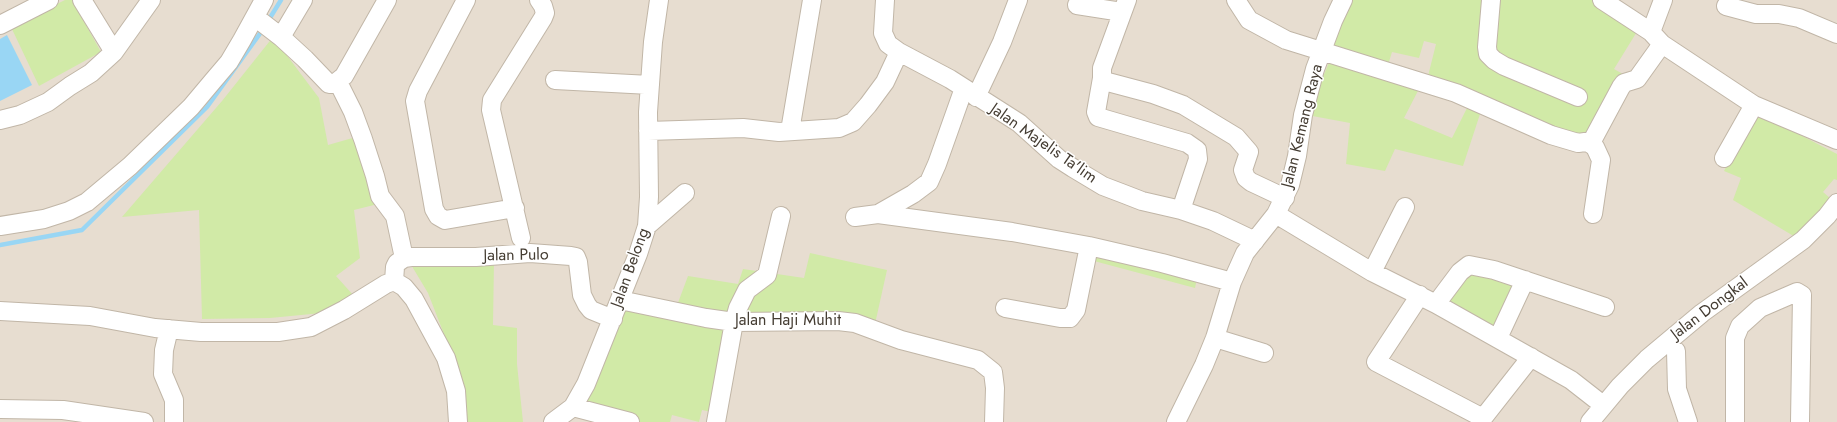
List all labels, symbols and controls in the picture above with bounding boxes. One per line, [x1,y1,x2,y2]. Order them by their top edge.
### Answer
street label: Jalan Kemang Raya [1278,62,1328,190]
street label: Jalan Majelis Ta'lim [986,100,1100,188]
street label: Jalan Belong [608,226,654,310]
street label: Jalan Pulo [483,246,549,266]
street label: Jalan Dongkal [1668,274,1752,344]
street label: Jalan Haji Muhit [735,311,841,331]

